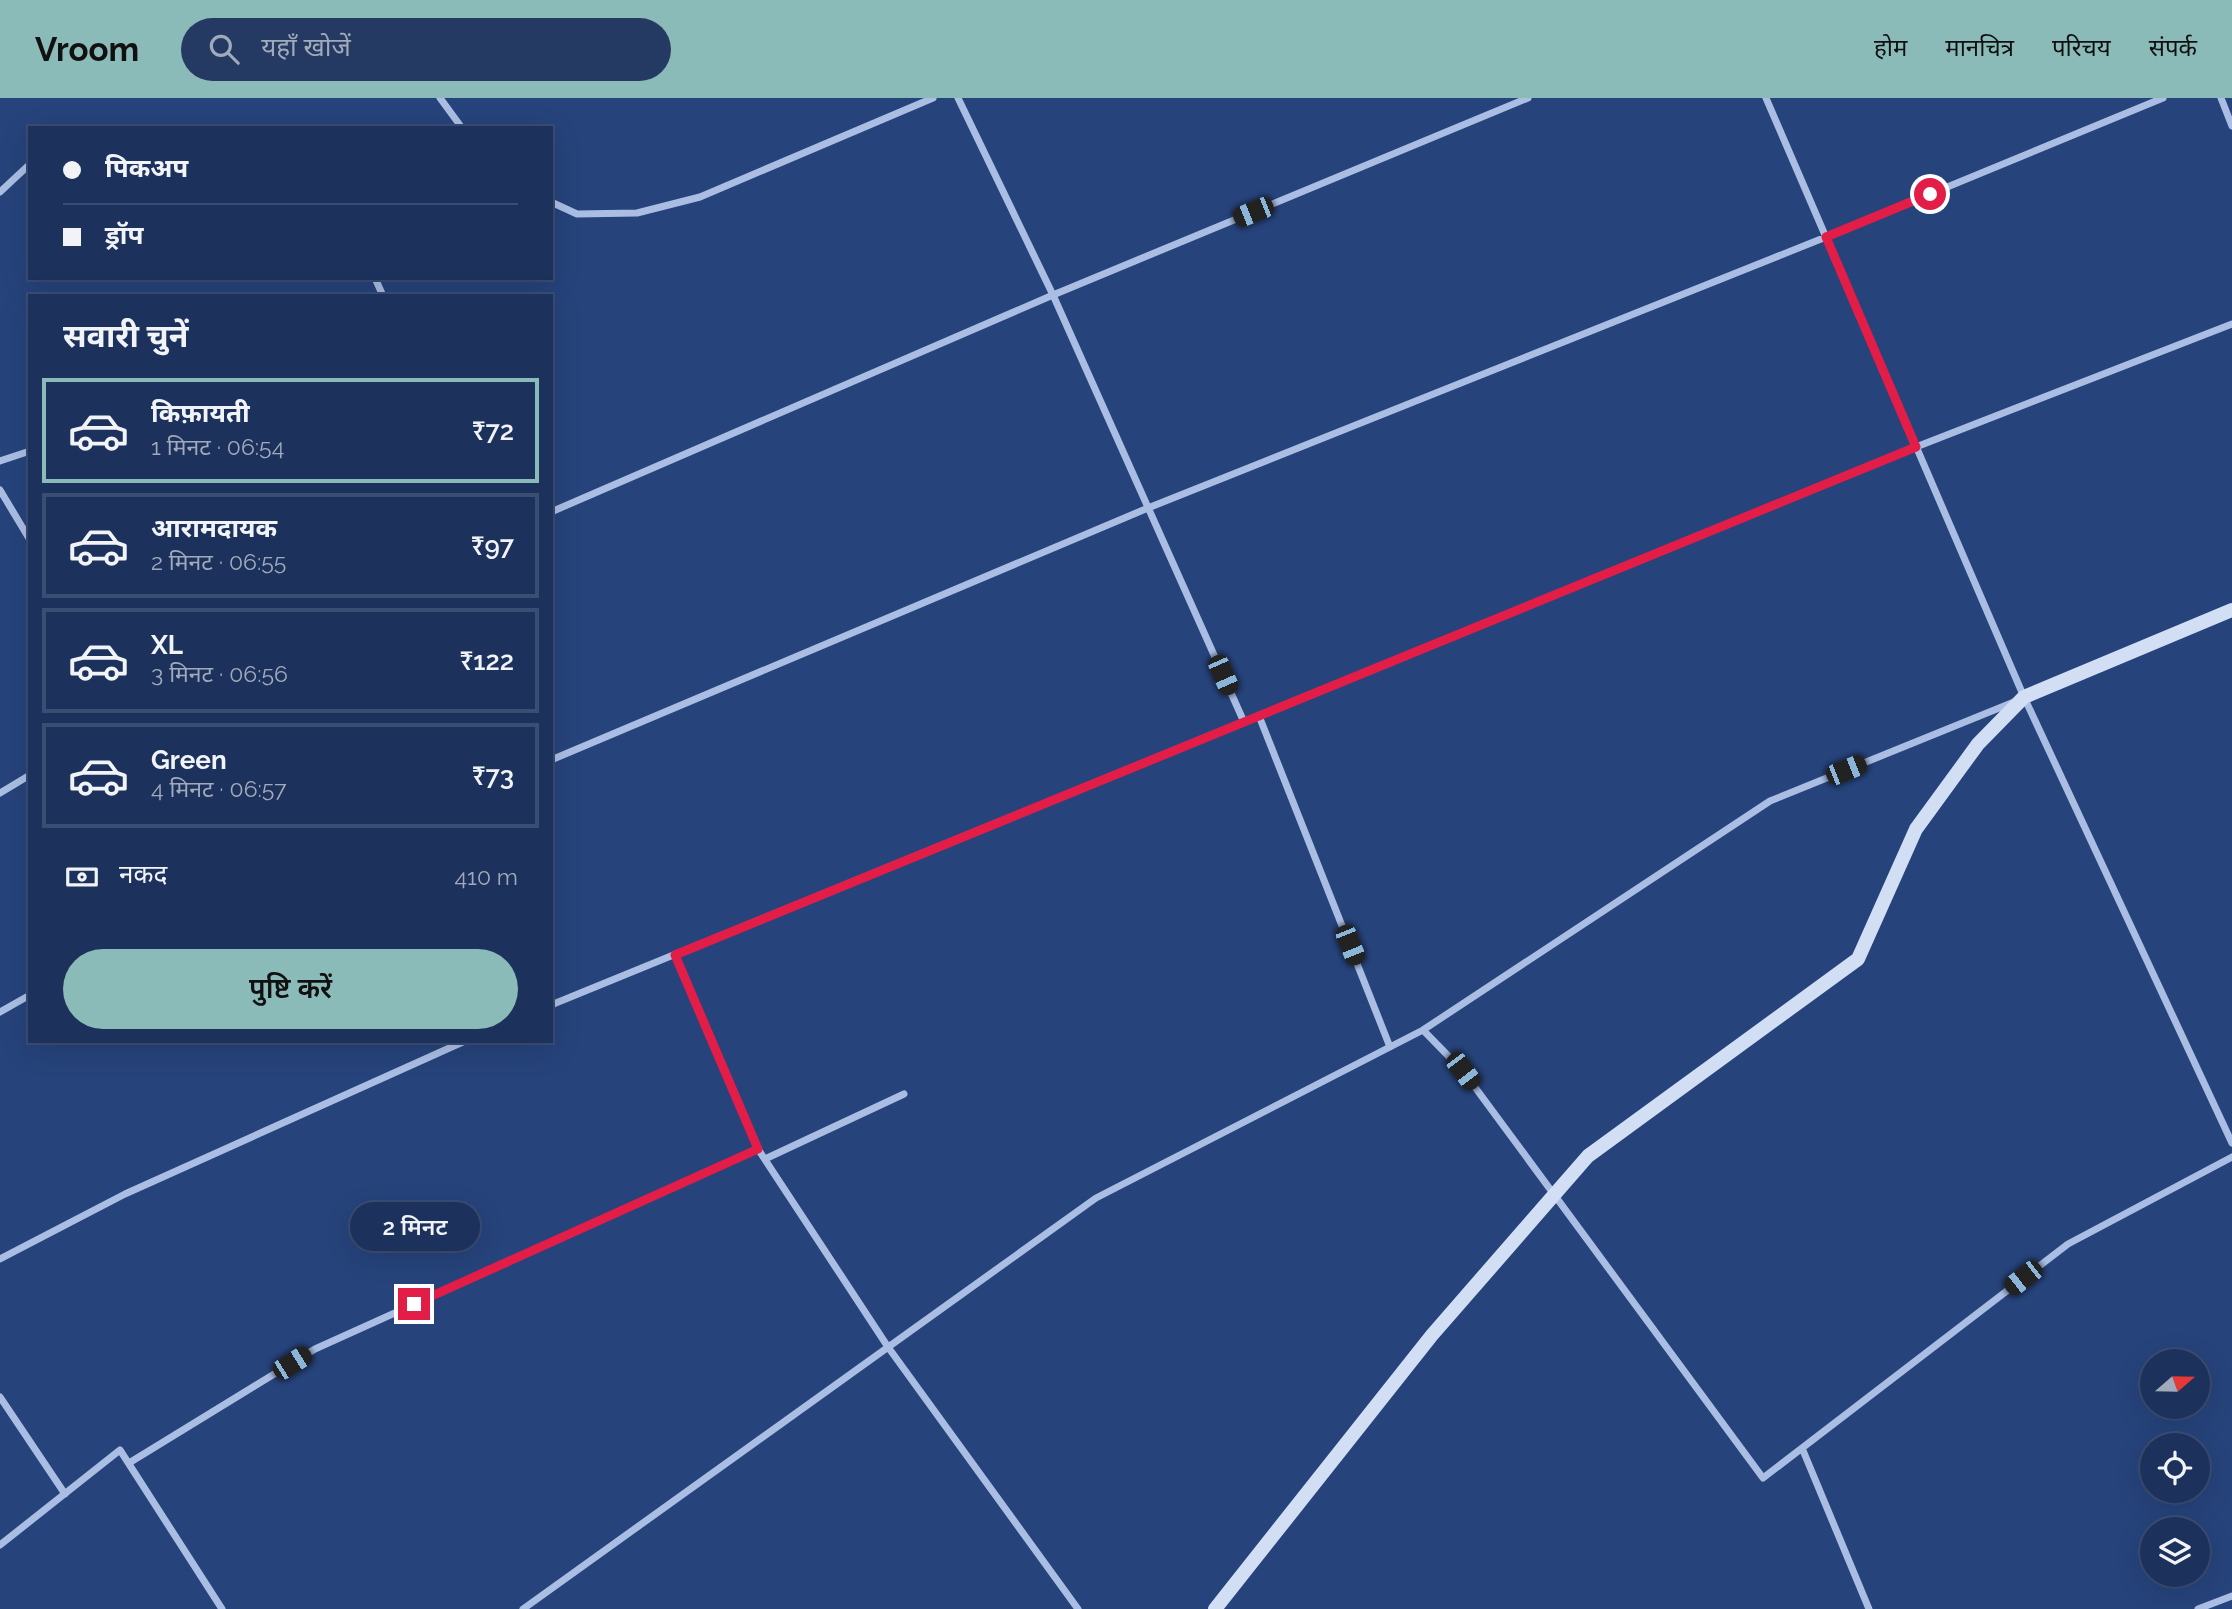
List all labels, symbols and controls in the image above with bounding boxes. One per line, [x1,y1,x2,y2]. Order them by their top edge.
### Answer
search box [181,18,671,81]
text: Vroom [35,30,139,69]
icon: search [205,30,243,68]
text: यहाँ खोजें [261,32,351,62]
text: होम [1874,33,1907,62]
text: मानचित्र [1945,33,2014,62]
text: परिचय [2052,33,2111,62]
text: संपर्क [2149,33,2197,62]
text: पिकअप [105,153,188,183]
route start [1914,178,1946,210]
car [1230,194,1277,230]
text: ड्रॉप [105,220,143,250]
text: सवारी चुनें [63,317,188,354]
text: किफ़ायती [151,398,250,428]
icon: car [67,399,130,462]
text: ₹72 [472,416,514,446]
text: 1 मिनट · 06:54 [151,433,284,460]
text: आरामदायक [151,513,277,543]
icon: car [67,514,130,577]
text: ₹97 [471,531,514,561]
text: 2 मिनट · 06:55 [151,548,286,575]
icon: car [67,629,130,692]
text: XL [151,630,183,660]
text: ₹122 [460,646,514,676]
car [1205,652,1242,698]
text: 3 मिनट · 06:56 [151,660,288,687]
icon: car [67,744,130,807]
text: Green [151,745,227,775]
car [1823,752,1870,788]
text: ₹73 [472,761,514,791]
text: 4 मिनट · 06:57 [151,775,287,802]
icon: cash [63,858,101,896]
text: नकद [119,859,167,889]
text: 410 m [455,863,518,890]
car [1333,922,1368,968]
button: पुष्टि करें [63,949,518,1029]
car [1442,1048,1485,1094]
callout: 2 मिनट [349,1202,479,1252]
text: 2 मिनट [383,1213,448,1240]
car [2000,1257,2047,1299]
route end [398,1288,430,1320]
car [269,1343,316,1383]
north arrow [2140,1349,2210,1419]
map controls [2140,1349,2210,1587]
button: locate [2140,1433,2210,1503]
button: layers [2140,1517,2210,1587]

